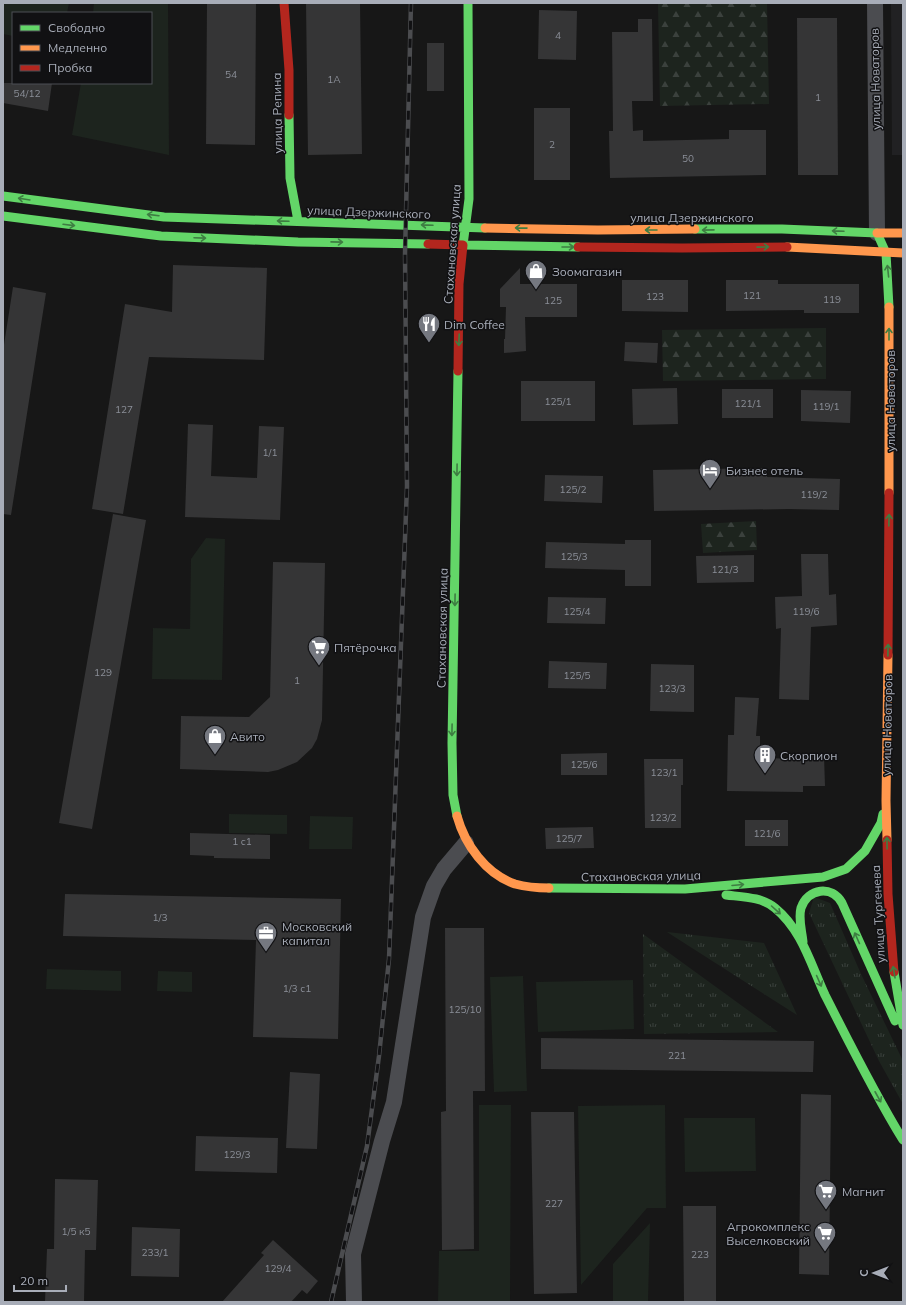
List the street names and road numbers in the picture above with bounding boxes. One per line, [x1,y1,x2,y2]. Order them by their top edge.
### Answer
street label: улица Новаторов [867,28,883,130]
street label: улица Репина [269,72,285,154]
street label: Стахановская улица [440,184,464,304]
street label: улица Дзержинского [307,202,431,222]
street label: улица Дзержинского [630,210,754,225]
street label: улица Новаторов [883,350,898,452]
street label: Стахановская улица [433,568,451,688]
street label: улица Новаторов [879,674,895,776]
street label: улица Тургенева [868,865,888,963]
street label: Стахановская улица [581,867,701,885]

